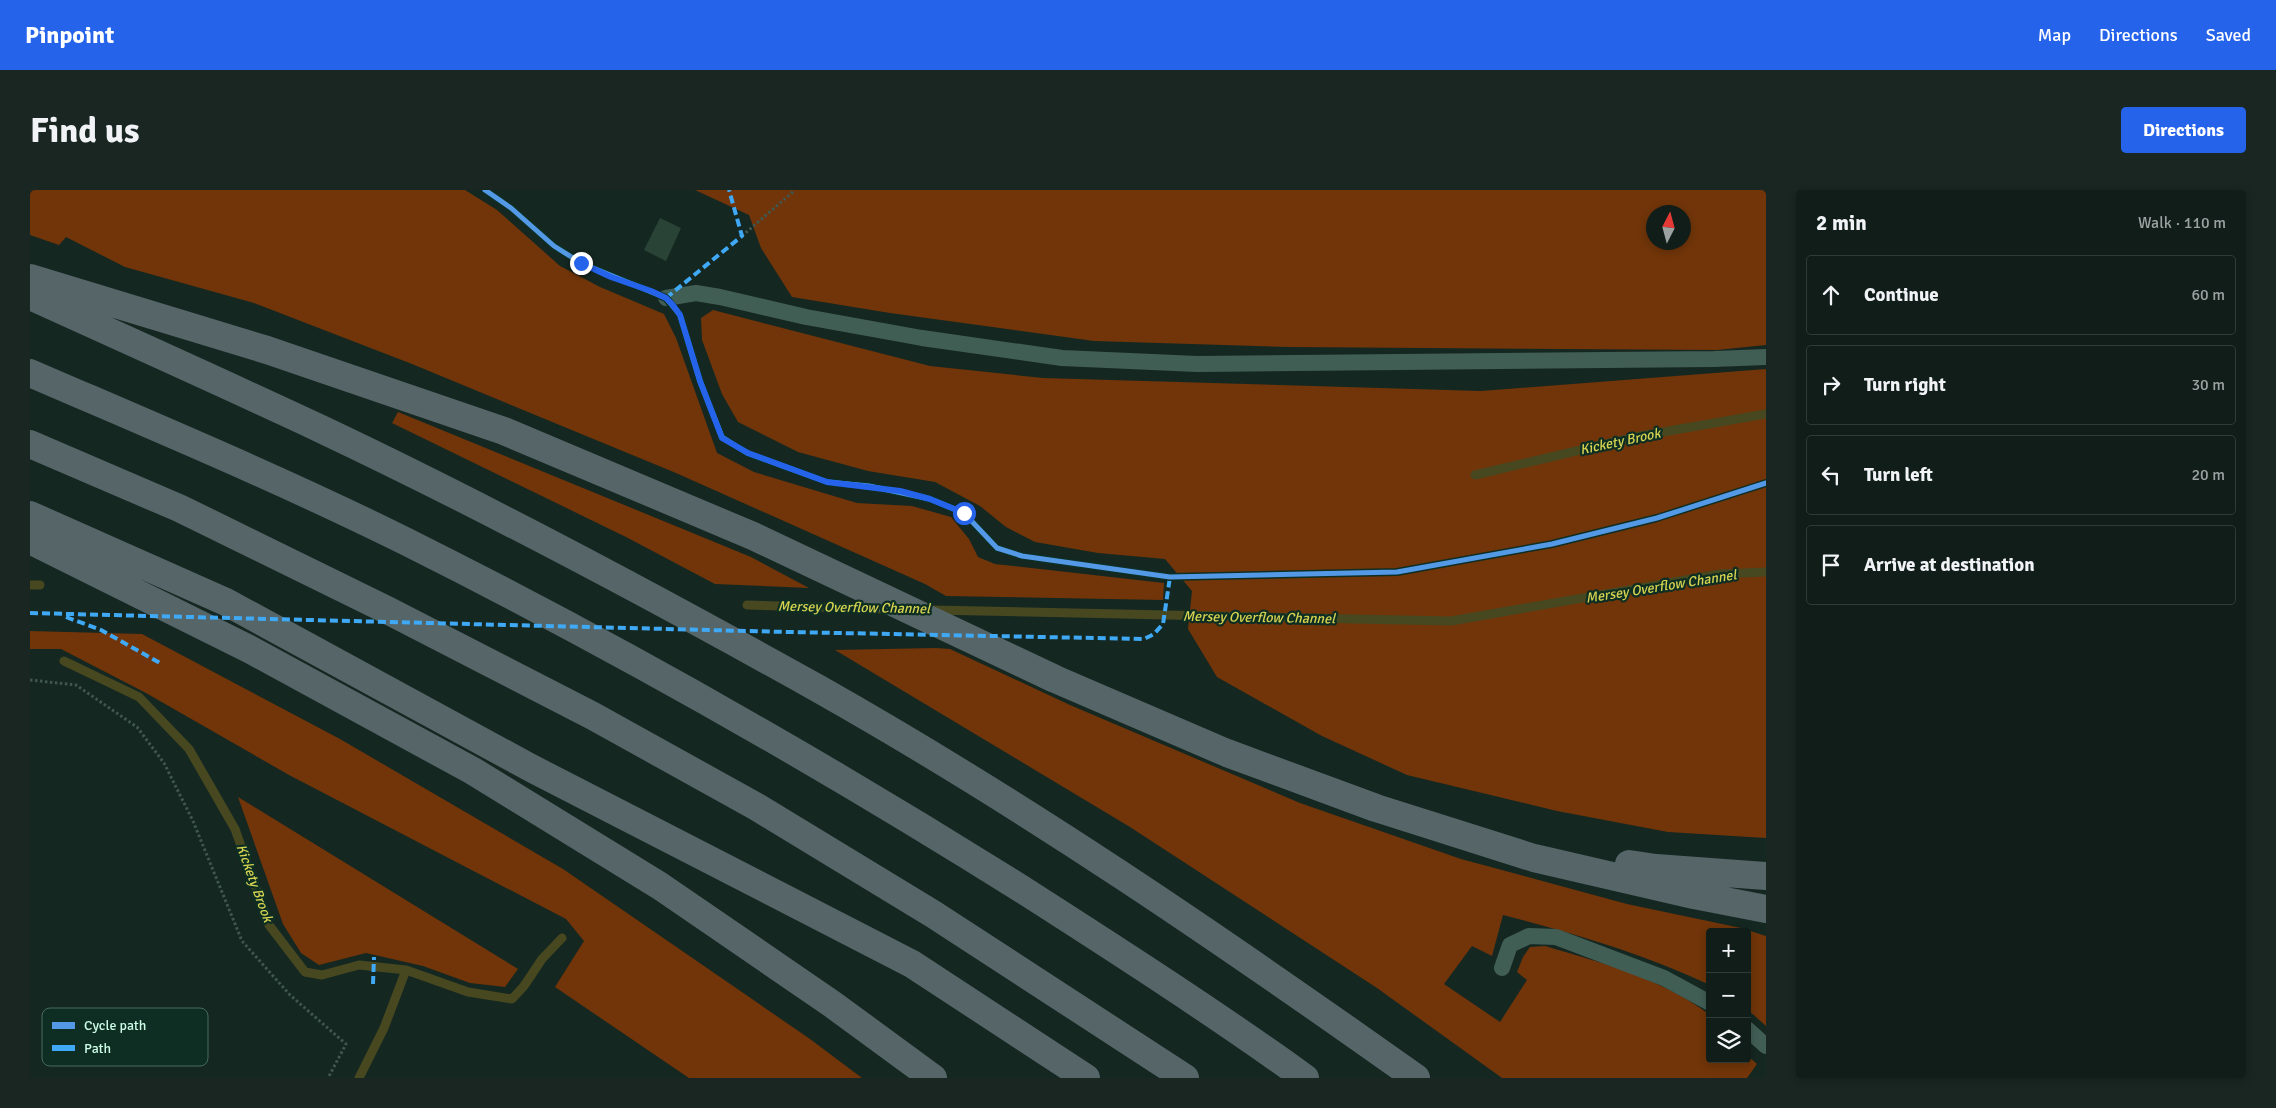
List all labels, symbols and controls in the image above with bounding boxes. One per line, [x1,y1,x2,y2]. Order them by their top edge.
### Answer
text: Pinpoint [25,20,114,50]
text: Map [2038,24,2071,46]
text: Directions [2099,24,2178,46]
text: Saved [2206,24,2251,46]
button: Directions [2121,107,2246,153]
text: Find us [30,109,140,152]
north arrow [1646,205,1691,250]
text: 2 min [1816,210,1867,236]
text: Walk · 110 m [2138,213,2226,233]
route end [570,252,593,275]
icon: ahead [1817,281,1845,309]
text: Continue [1864,283,1939,307]
text: 60 m [2191,285,2225,305]
icon: right [1817,371,1845,399]
text: Turn right [1864,373,1946,397]
text: 30 m [2191,375,2225,395]
water label: Kickety Brook [1578,424,1664,458]
icon: left [1817,461,1845,489]
text: Turn left [1864,463,1933,487]
text: 20 m [2191,465,2225,485]
route start [953,502,976,525]
icon: arrive [1817,551,1845,579]
text: Arrive at destination [1864,553,2035,577]
water label: Mersey Overflow Channel [1584,566,1739,607]
water label: Mersey Overflow Channel [778,598,931,617]
water label: Mersey Overflow Channel [1183,608,1336,627]
water label: Kickety Brook [233,842,277,926]
map controls [1706,928,1751,1063]
button: + [1706,928,1751,973]
button: − [1706,973,1751,1018]
legend [42,1008,208,1066]
text: Cycle path [84,1017,146,1034]
button: layers [1706,1018,1751,1063]
text: Path [84,1040,111,1057]

